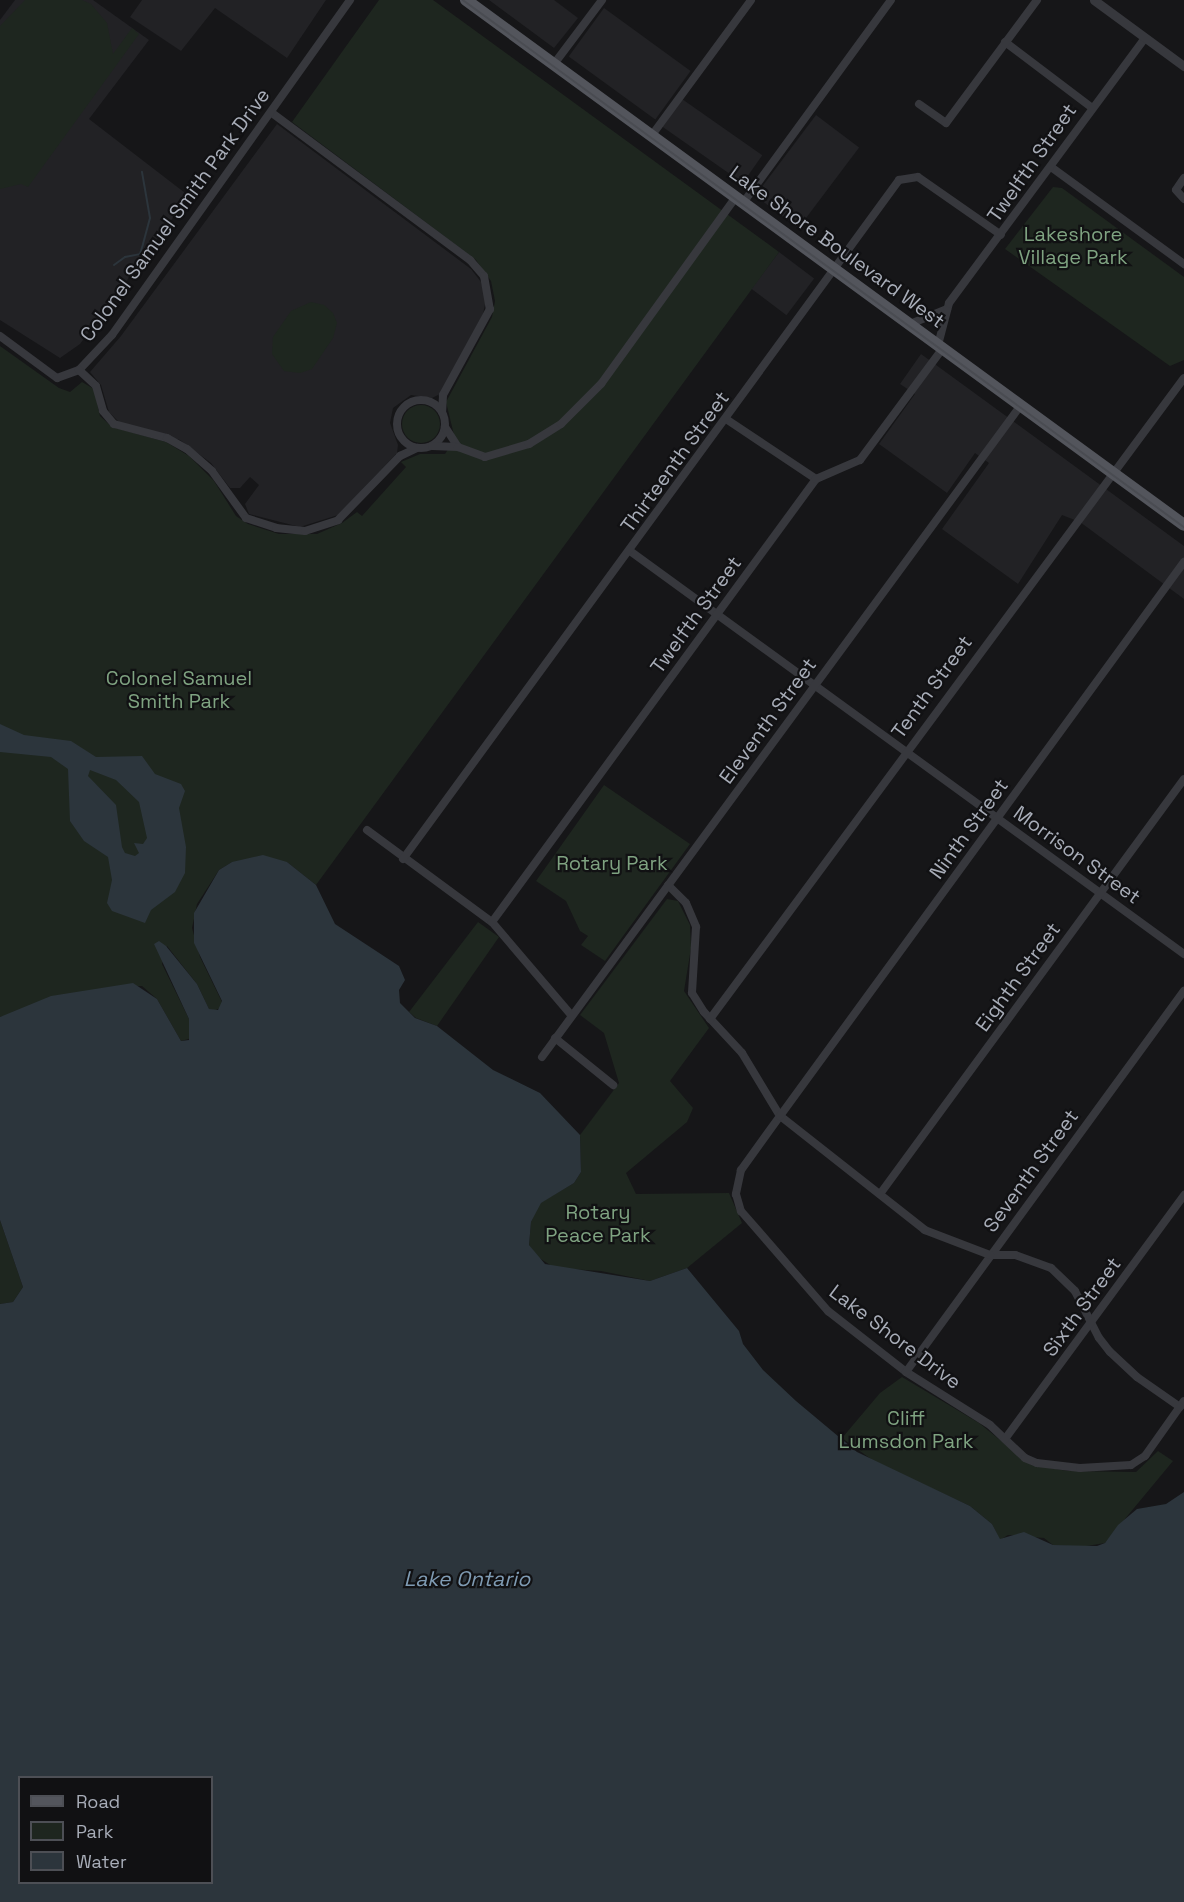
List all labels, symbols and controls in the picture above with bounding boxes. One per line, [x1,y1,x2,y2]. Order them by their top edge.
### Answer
street label: Colonel Samuel Smith Park Drive [75,84,275,346]
street label: Twelfth Street [982,99,1082,227]
street label: Lake Shore Boulevard West [725,161,949,333]
park label: Lakeshore Village Park [1018,223,1128,270]
street label: Thirteenth Street [616,387,734,537]
street label: Twelfth Street [645,552,747,678]
street label: Tenth Street [887,631,977,743]
street label: Eleventh Street [714,653,822,789]
park label: Colonel Samuel Smith Park [106,667,252,714]
street label: Ninth Street [925,774,1013,884]
street label: Morrison Street [1009,801,1145,909]
park label: Rotary Park [556,851,668,875]
street label: Eighth Street [970,918,1066,1036]
street label: Seventh Street [978,1105,1084,1237]
park label: Rotary Peace Park [545,1200,651,1247]
street label: Sixth Street [1038,1253,1126,1361]
street label: Lake Shore Drive [824,1280,966,1394]
park label: Cliff Lumsdon Park [838,1406,974,1453]
water label: Lake Ontario [404,1566,530,1592]
legend [18,1776,213,1884]
text: Road [76,1790,120,1813]
text: Park [76,1820,113,1843]
text: Water [76,1850,127,1873]

